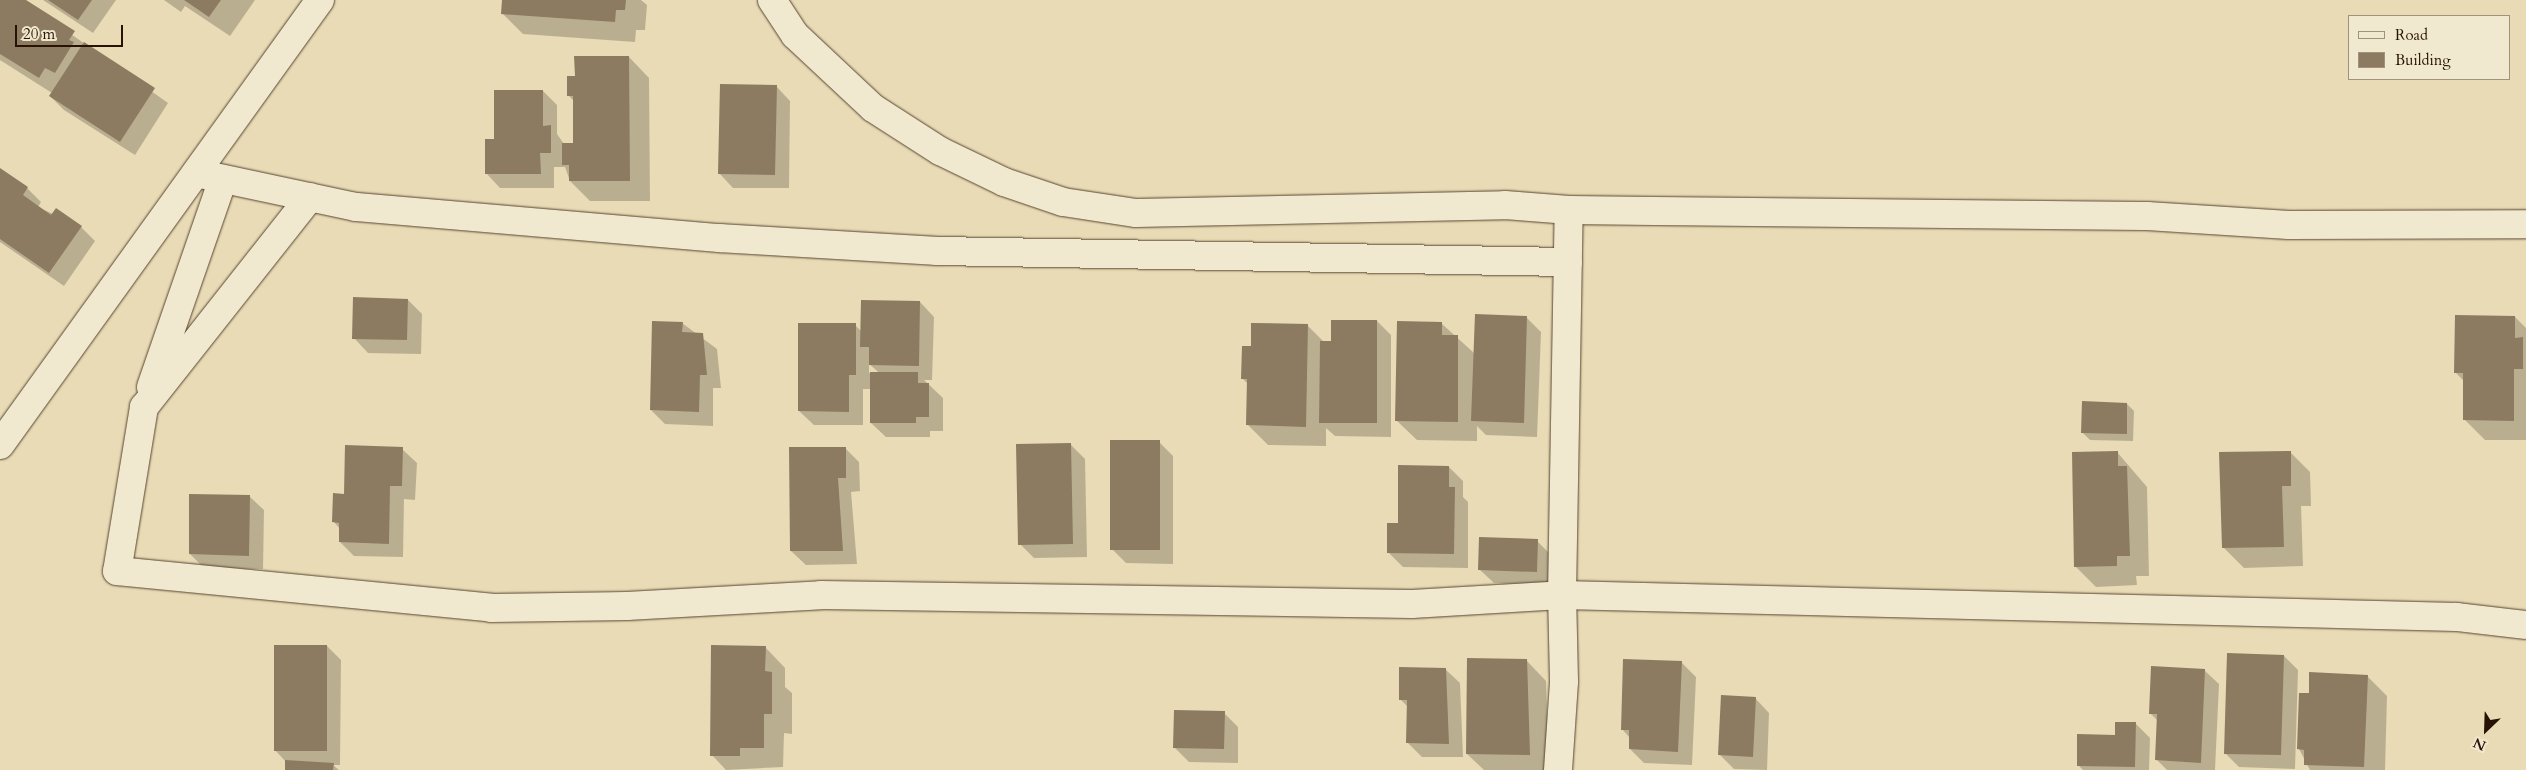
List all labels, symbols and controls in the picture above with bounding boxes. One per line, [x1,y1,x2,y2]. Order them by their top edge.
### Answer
scale bar [18,15,125,47]
legend [2348,15,2511,80]
text: 20 m [23,24,55,44]
text: Road [2395,25,2428,45]
text: Building [2395,50,2451,70]
north arrow [2461,705,2511,755]
text: N [2470,733,2489,755]

